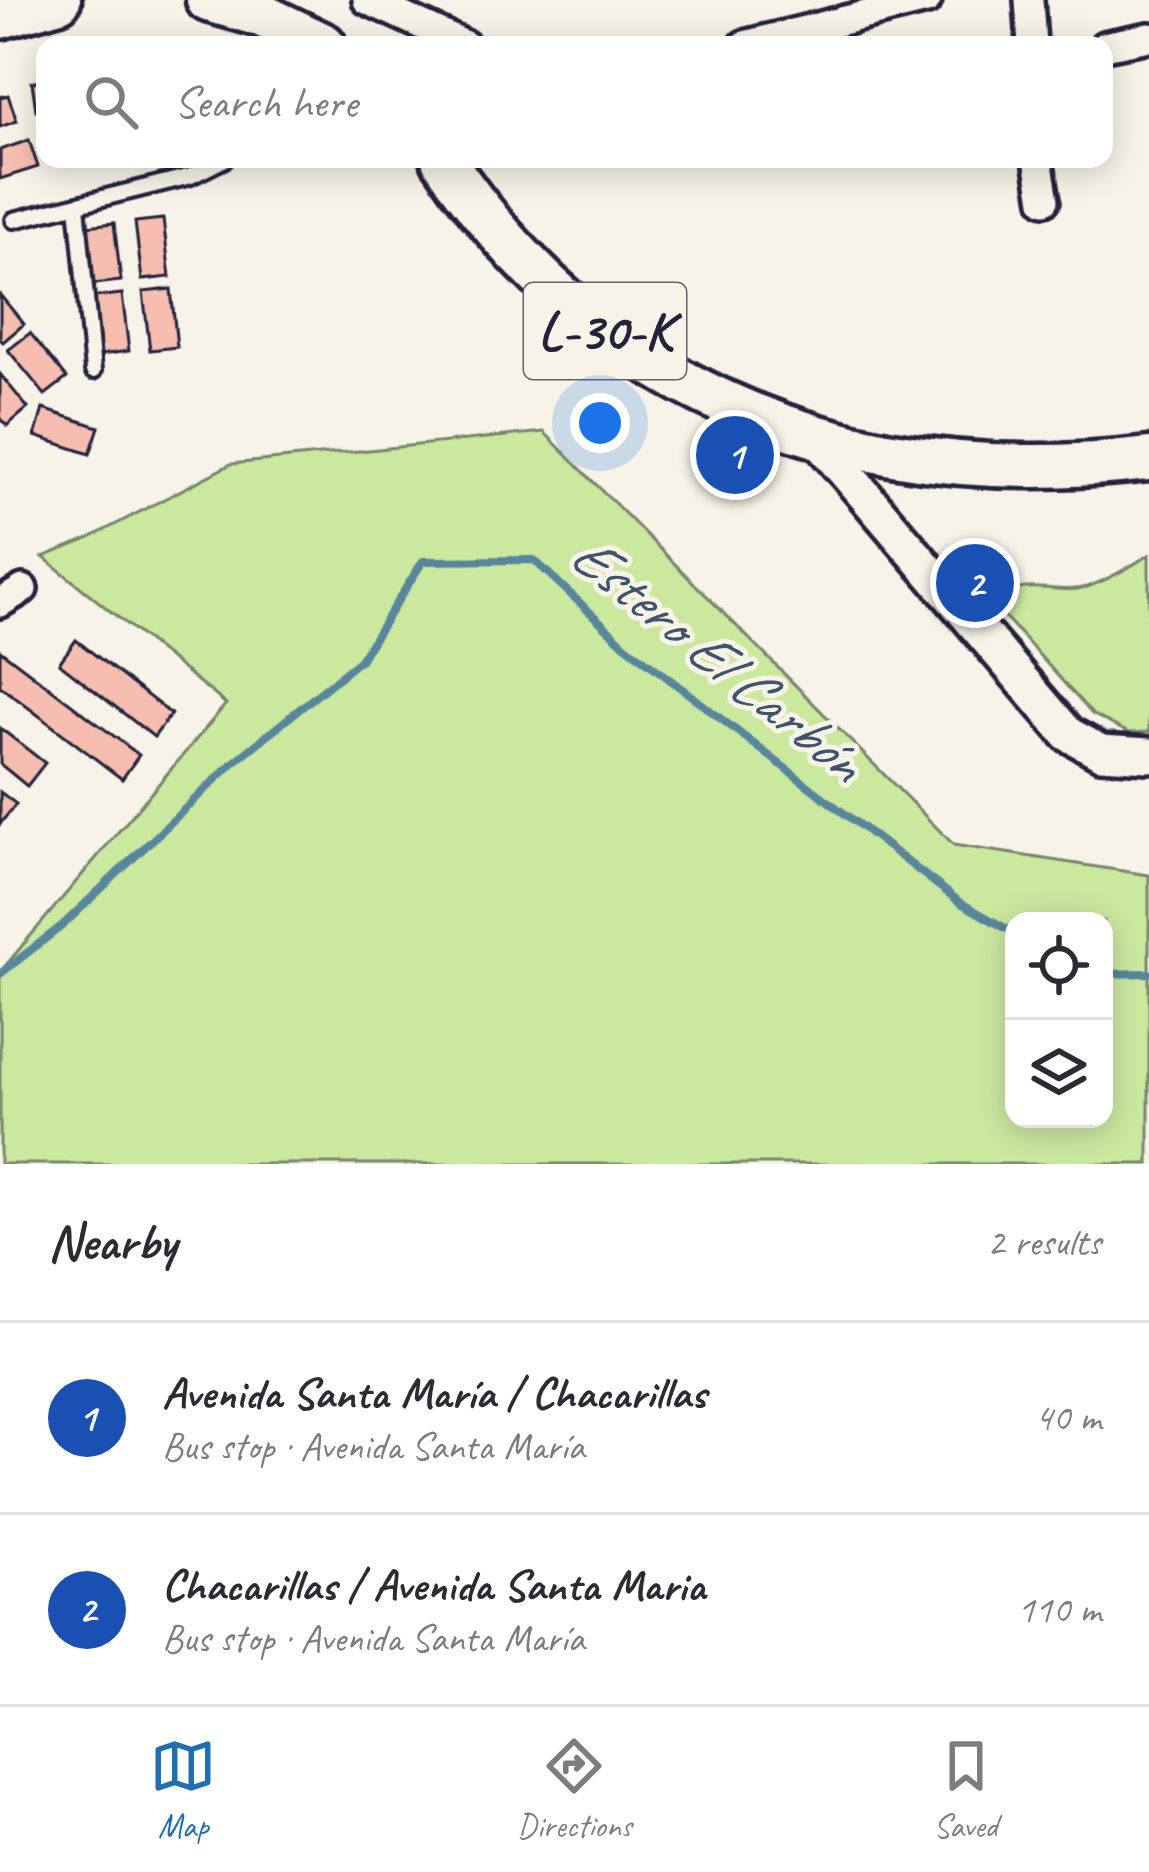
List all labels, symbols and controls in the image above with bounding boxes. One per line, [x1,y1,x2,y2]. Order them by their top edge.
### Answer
search box [36,36,1113,168]
icon: search [78,69,144,135]
text: Search here [174,74,357,131]
road number: L-30-K [524,283,686,379]
your location [570,393,630,453]
pin: 1 [696,410,774,500]
water label: Estero El Carbón [556,516,882,800]
pin: 2 [936,538,1014,628]
map controls [1005,912,1113,1128]
button: locate [1005,912,1113,1020]
button: layers [1005,1020,1113,1128]
text: Nearby [48,1210,176,1274]
text: 2 results [987,1218,1101,1267]
text: Avenida Santa María / Chacarillas [162,1365,706,1422]
text: 1 [78,1393,96,1442]
text: 40 m [1035,1393,1101,1442]
text: Bus stop · Avenida Santa María [162,1422,585,1471]
text: Chacarillas / Avenida Santa Maria [162,1557,705,1614]
text: 2 [78,1585,96,1634]
text: 110 m [1017,1585,1101,1634]
text: Bus stop · Avenida Santa María [162,1614,585,1663]
tab: Map [150,1733,216,1847]
tab: Directions [517,1733,632,1847]
tab: Saved [933,1733,999,1847]

